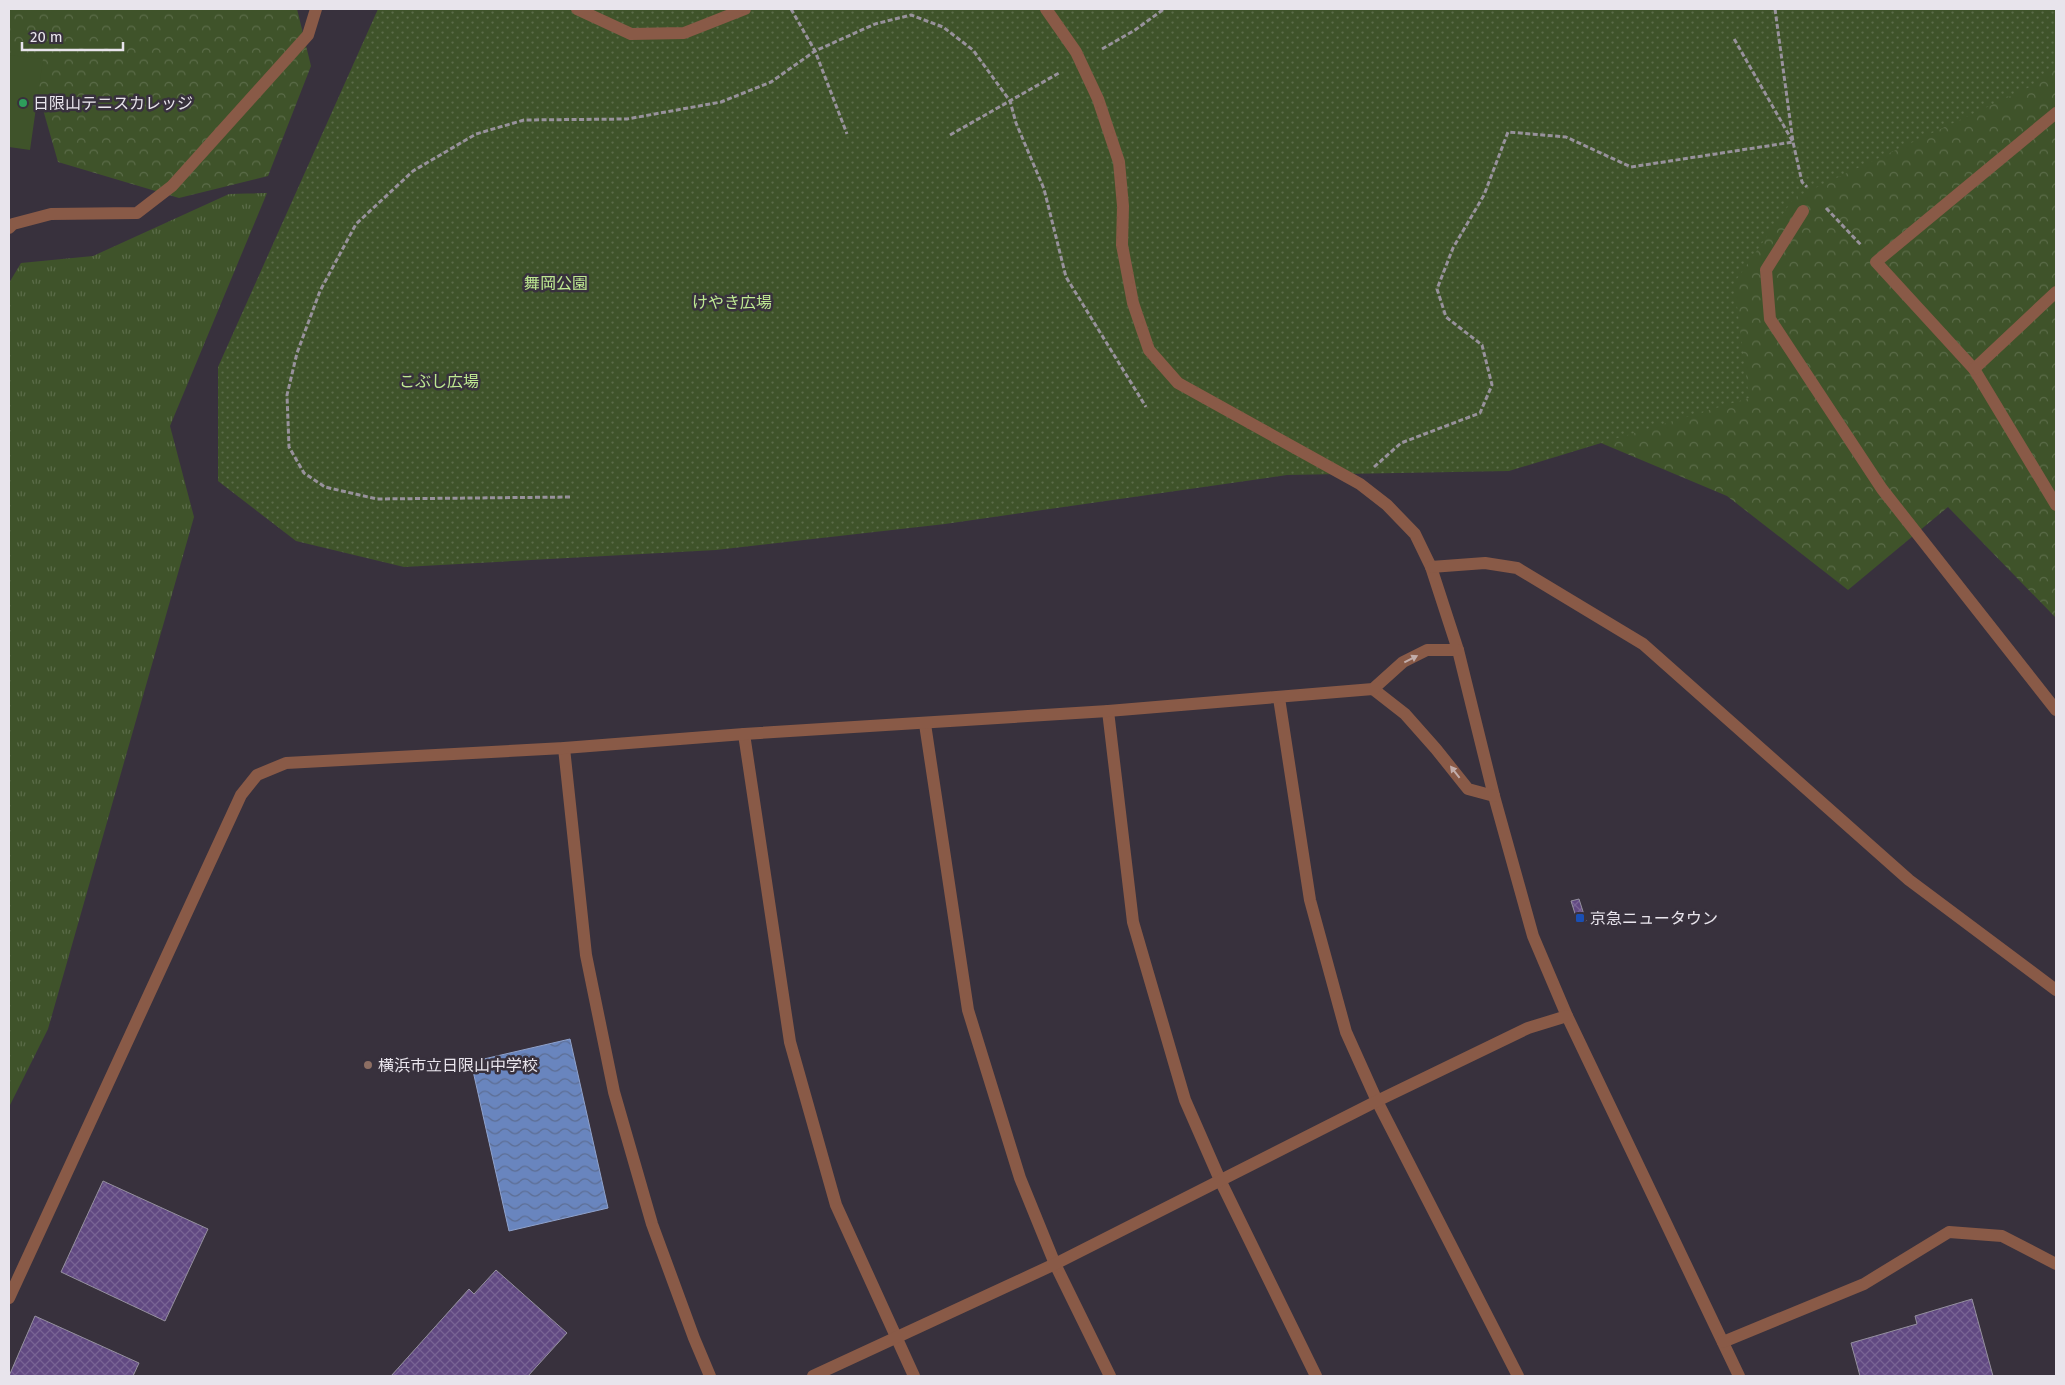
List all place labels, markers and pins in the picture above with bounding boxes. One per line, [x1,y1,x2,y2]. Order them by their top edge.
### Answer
place label: 日限山テニスカレッジ [33,94,193,113]
marker: 日限山テニスカレッジ [17,97,29,109]
place label: 京急ニュータウン [1590,909,1718,928]
marker: 京急ニュータウン [1574,912,1586,924]
place label: 横浜市立日限山中学校 [378,1056,538,1075]
marker: 横浜市立日限山中学校 [362,1059,374,1071]

